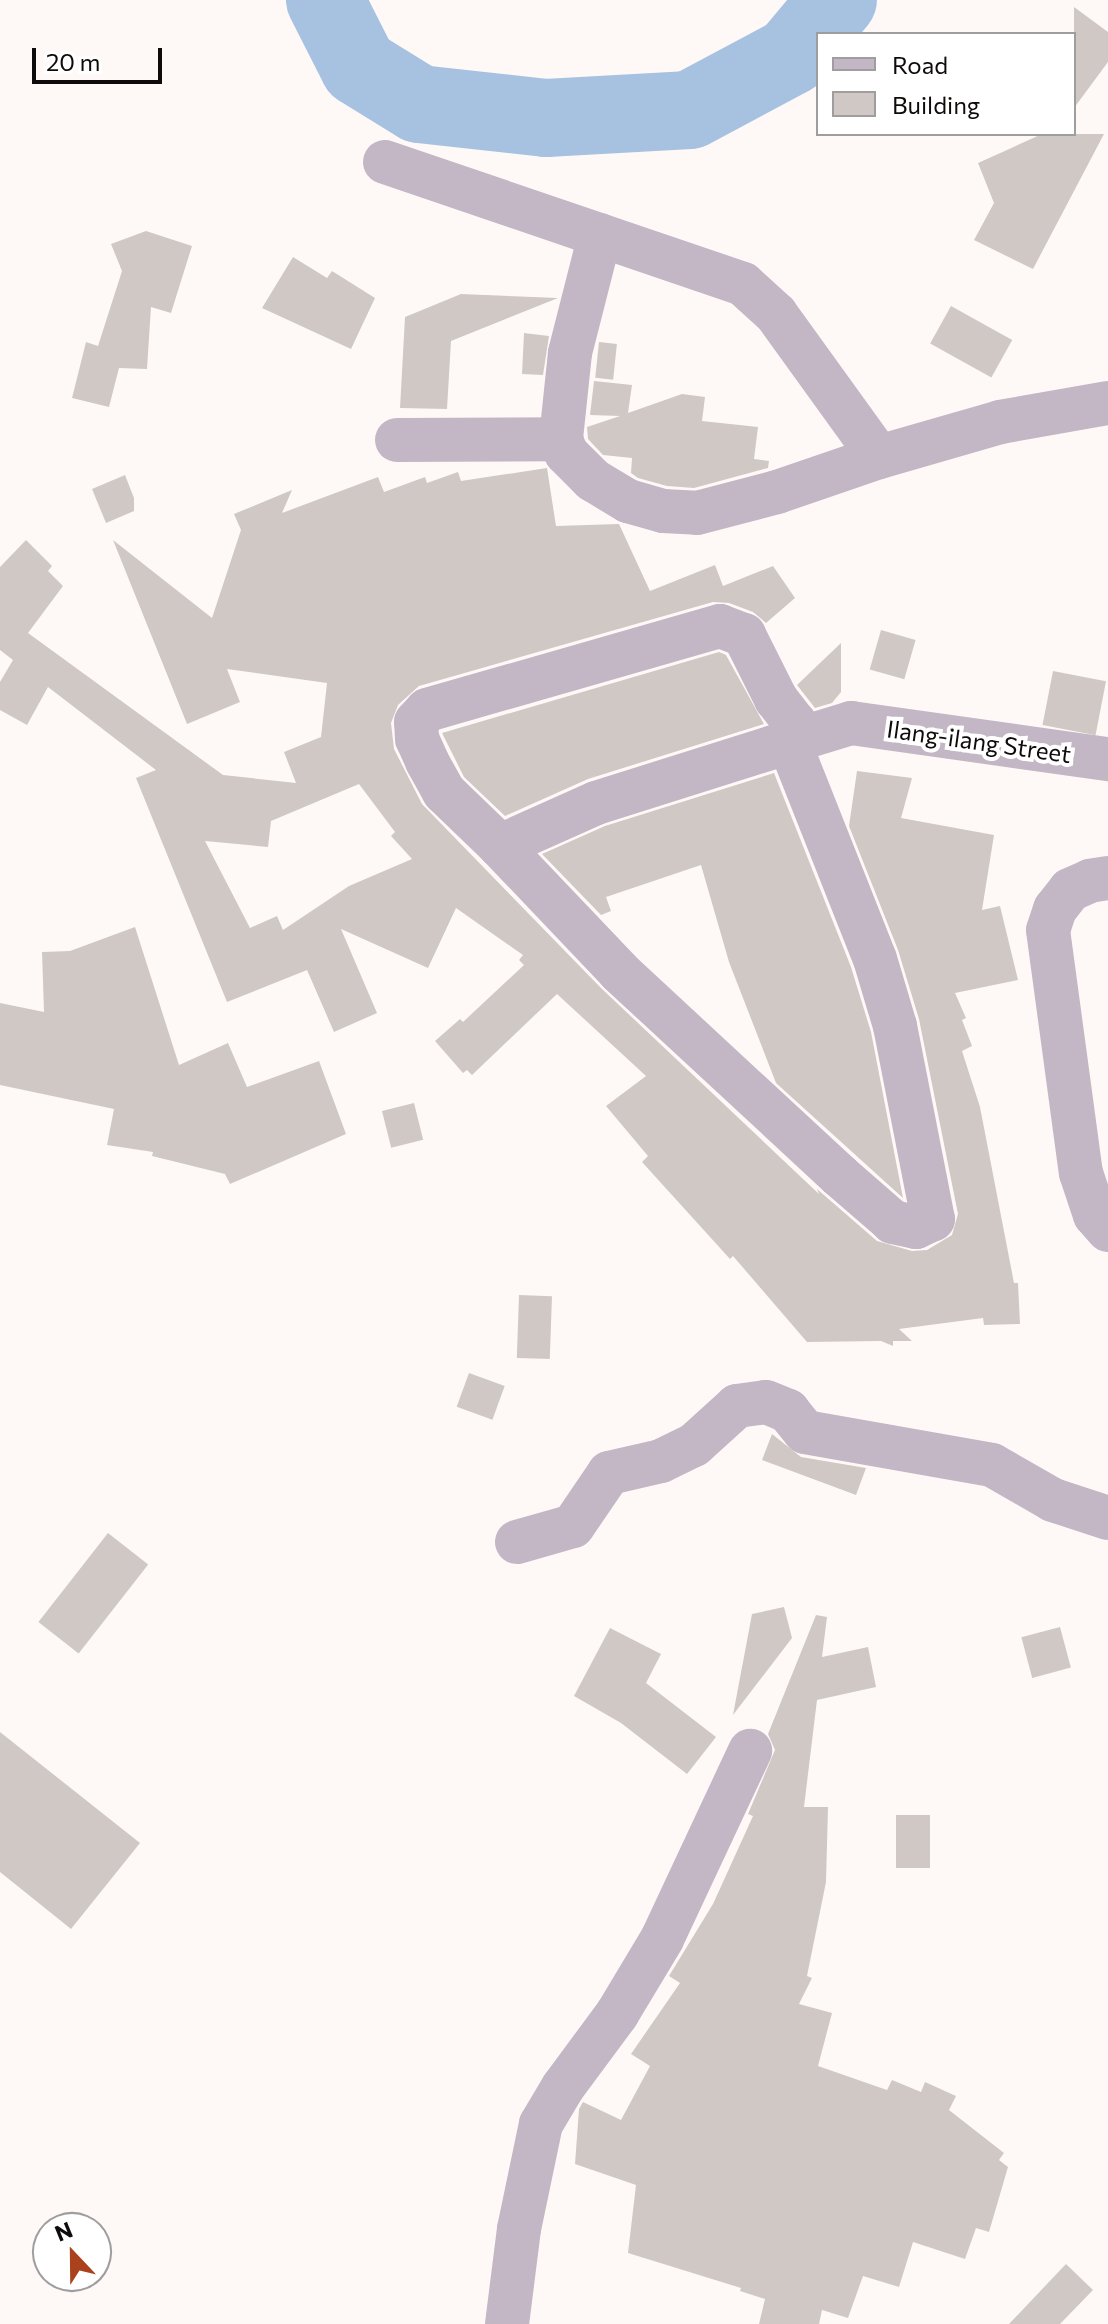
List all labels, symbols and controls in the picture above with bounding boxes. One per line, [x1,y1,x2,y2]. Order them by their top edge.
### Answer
scale bar [36,32,166,82]
legend [816,32,1076,136]
text: 20 m [46,47,100,76]
text: Road [892,50,948,79]
text: Building [892,90,980,119]
street label: Ilang-ilang Street [885,714,1073,768]
north arrow [32,2212,112,2292]
text: N [51,2216,76,2247]

